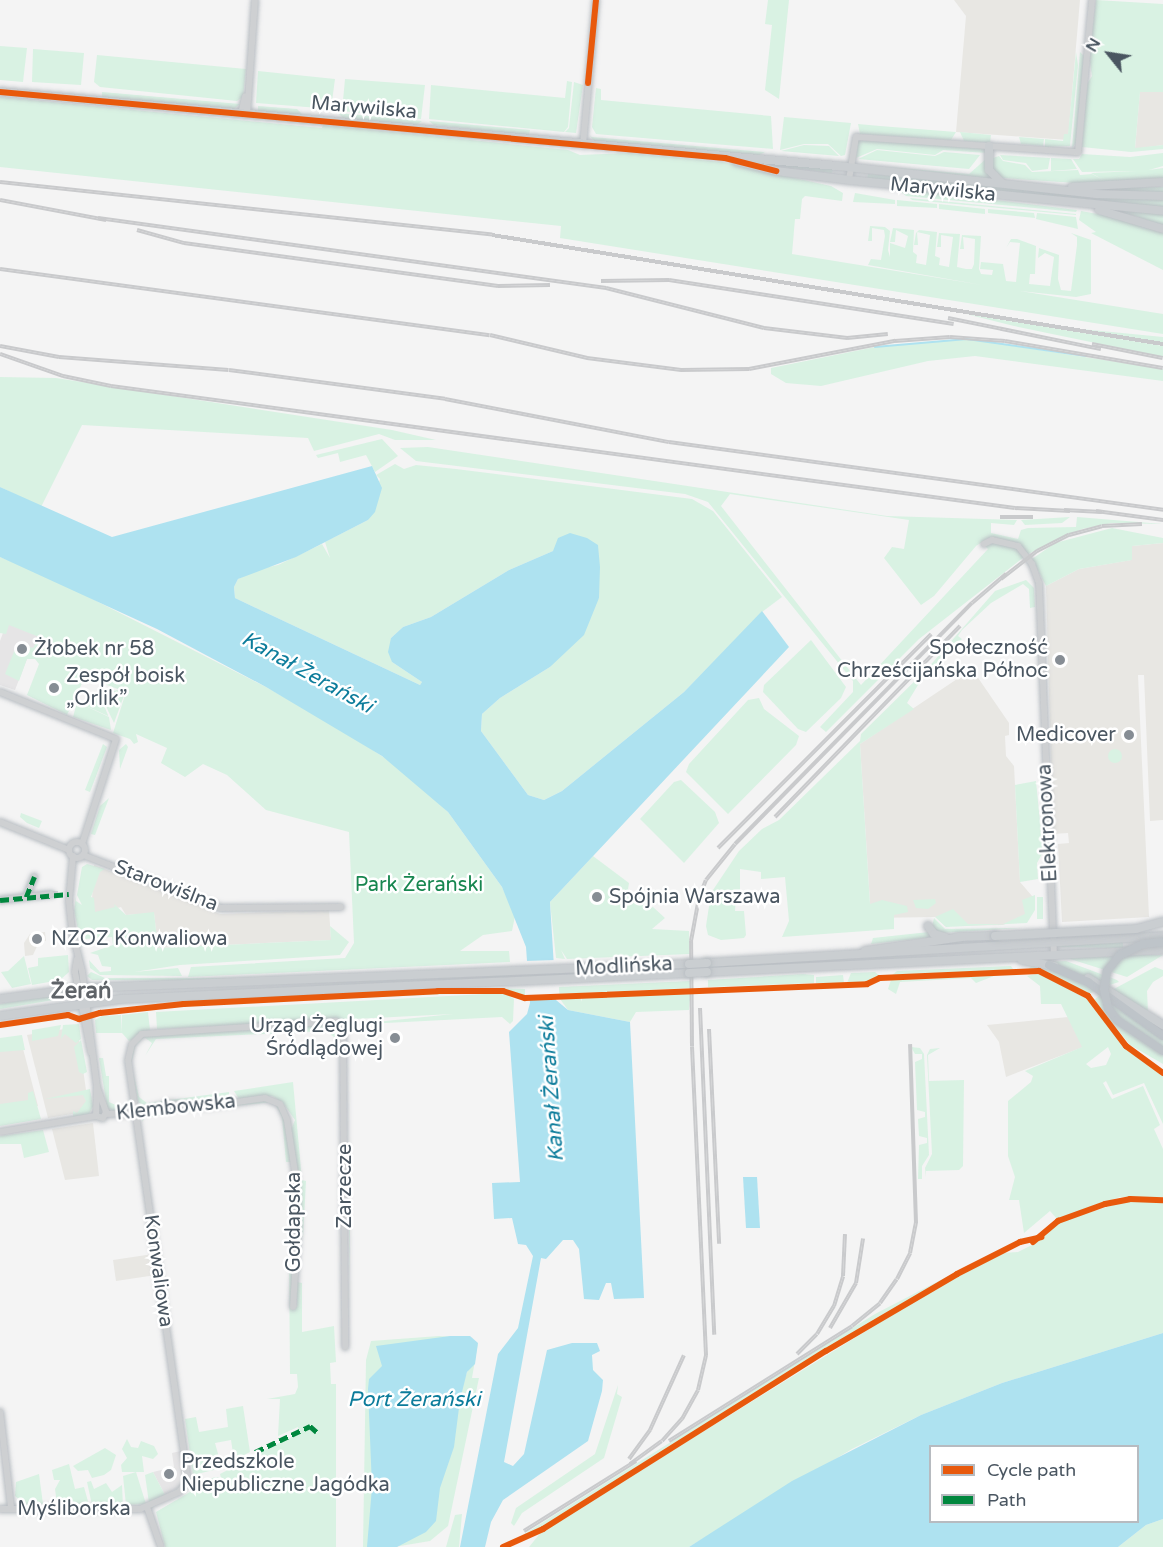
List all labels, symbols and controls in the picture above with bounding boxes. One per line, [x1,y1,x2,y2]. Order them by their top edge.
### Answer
north arrow [1079,24,1139,84]
text: N [1082,34,1105,56]
street label: Marywilska [310,91,418,125]
street label: Marywilska [889,173,997,207]
water label: Kanał Żerański [237,627,377,719]
place label: Społeczność Chrześcijańska Północ [837,636,1048,683]
place label: Żłobek nr 58 [34,637,154,661]
marker: Żłobek nr 58 [15,642,29,656]
marker: Społeczność Chrześcijańska Północ [1053,653,1067,667]
place label: Zespół boisk „Orlik” [66,664,185,711]
marker: Zespół boisk „Orlik” [47,681,61,695]
place label: Medicover [1016,723,1116,747]
marker: Medicover [1120,726,1138,744]
street label: Elektronowa [1033,763,1063,883]
street label: Starowiślna [111,855,221,917]
park label: Park Żerański [355,873,483,897]
place label: Spójnia Warszawa [609,885,781,909]
marker: Spójnia Warszawa [590,890,604,904]
place label: NZOZ Konwaliowa [51,927,227,951]
marker: NZOZ Konwaliowa [28,930,46,948]
street label: Modlińska [575,952,673,982]
district label: Żerań [51,979,111,1005]
place label: Urząd Żeglugi Śródlądowej [250,1014,383,1061]
water label: Kanał Żerański [534,1015,570,1163]
marker: Urząd Żeglugi Śródlądowej [388,1031,402,1045]
street label: Klembowska [115,1090,237,1126]
street label: Zarzecze [333,1144,357,1228]
street label: Gołdapska [282,1172,306,1272]
street label: Konwaliowa [138,1213,178,1329]
water label: Port Żerański [348,1387,480,1413]
legend [929,1445,1139,1523]
place label: Przedszkole Niepubliczne Jagódka [181,1450,390,1497]
text: Cycle path [987,1459,1076,1481]
marker: Przedszkole Niepubliczne Jagódka [162,1467,176,1481]
text: Path [987,1489,1026,1511]
street label: Myśliborska [17,1497,131,1521]

